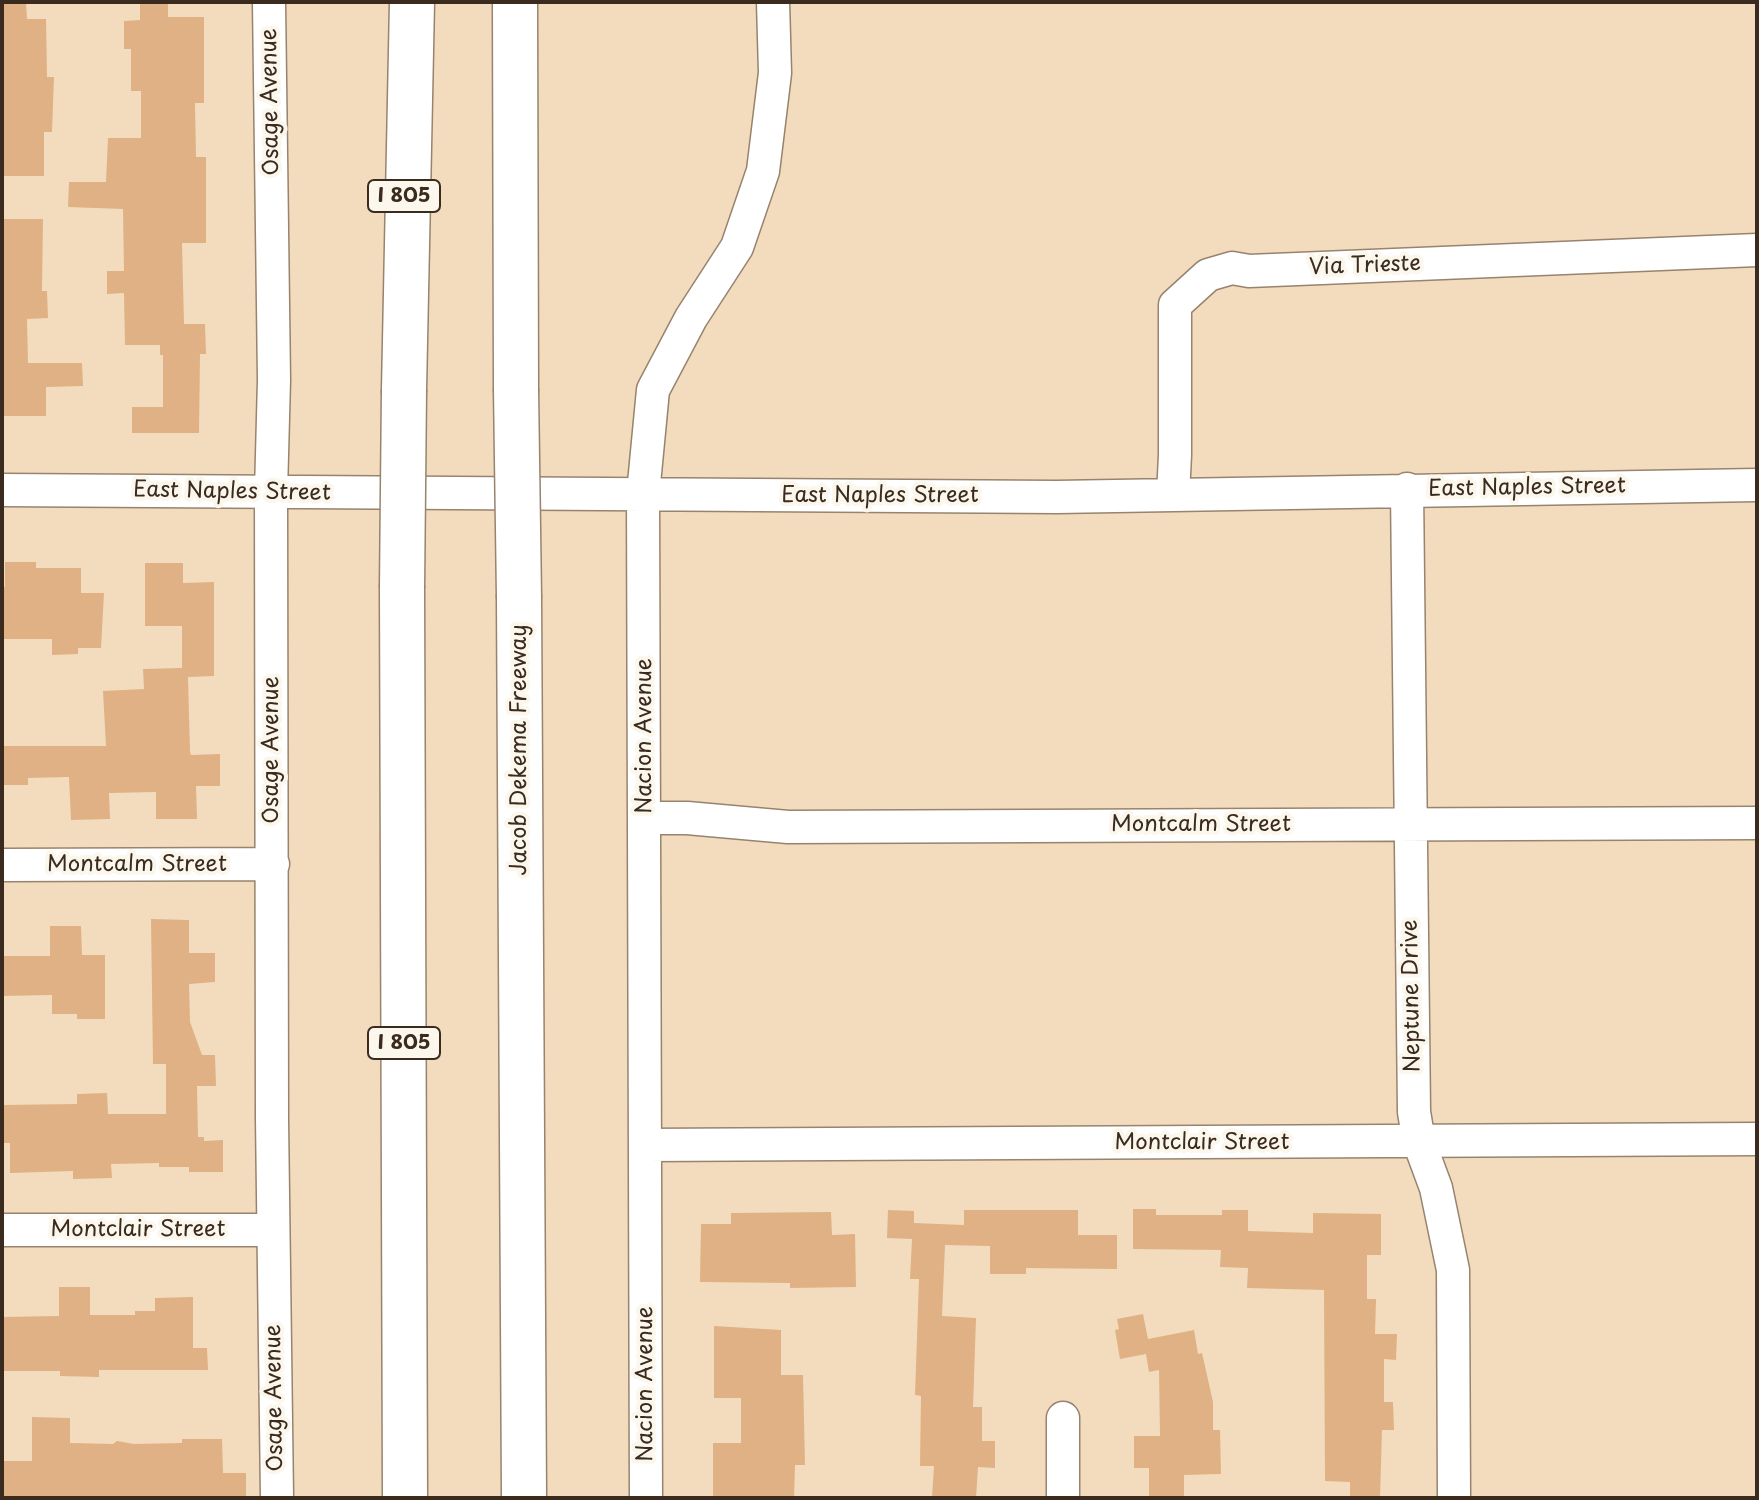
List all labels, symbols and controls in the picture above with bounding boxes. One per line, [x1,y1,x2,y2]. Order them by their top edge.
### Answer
street label: Osage Avenue [257,28,285,176]
road number: I 805 [368,180,440,212]
street label: Via Trieste [1309,251,1421,281]
street label: East Naples Street [1428,473,1626,503]
street label: East Naples Street [133,477,331,507]
street label: East Naples Street [781,483,979,509]
street label: Jacob Dekema Freeway [507,624,533,876]
street label: Nacion Avenue [632,658,658,814]
street label: Osage Avenue [259,676,285,824]
street label: Montcalm Street [1111,812,1291,838]
street label: Montcalm Street [47,852,227,878]
street label: Neptune Drive [1397,919,1427,1073]
road number: I 805 [368,1027,440,1059]
street label: Montclair Street [1115,1130,1289,1156]
street label: Montclair Street [51,1217,225,1243]
street label: Nacion Avenue [633,1306,659,1462]
street label: Osage Avenue [261,1324,289,1472]

